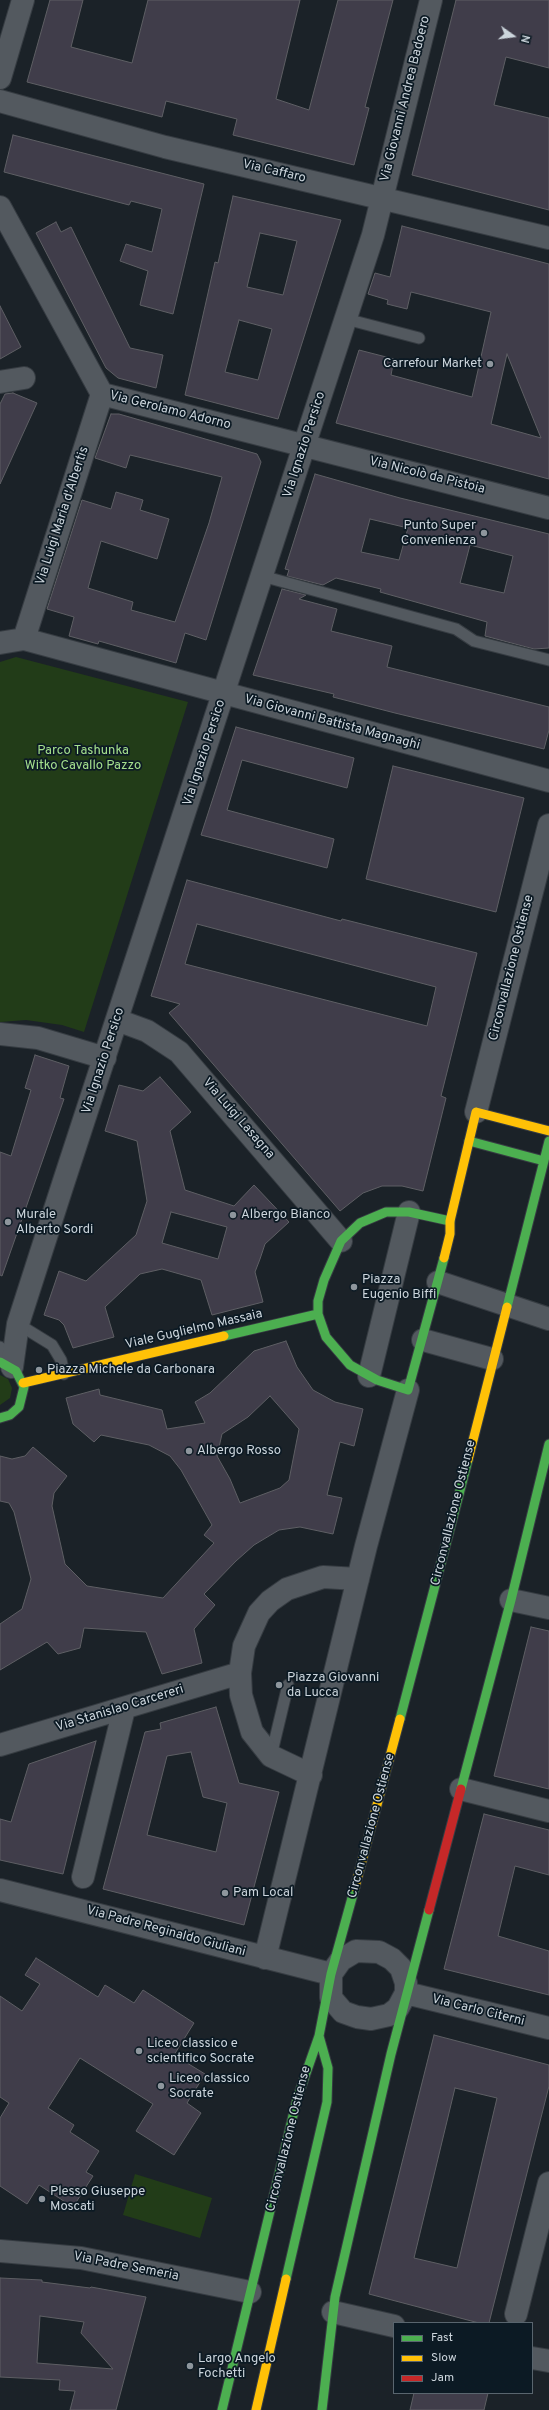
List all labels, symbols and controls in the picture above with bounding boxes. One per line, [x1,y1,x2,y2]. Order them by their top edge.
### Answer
street label: Via Giovanni Andrea Badoero [378,14,434,184]
north arrow [493,16,533,56]
text: N [517,33,532,44]
street label: Via Caffaro [241,157,307,187]
place label: Carrefour Market [383,356,482,372]
marker: Carrefour Market [485,359,495,369]
street label: Via Gerolamo Adorno [108,388,232,434]
street label: Via Ignazio Persico [280,390,330,500]
street label: Via Luigi Maria d'Albertis [33,445,93,587]
street label: Via Nicolò da Pistoia [368,454,486,498]
place label: Punto Super Convenienza [401,518,476,549]
marker: Punto Super Convenienza [479,528,489,538]
street label: Via Giovanni Battista Magnaghi [242,692,422,754]
street label: Via Ignazio Persico [180,698,230,808]
park label: Parco Tashunka Witko Cavallo Pazzo [25,743,141,774]
street label: Circonvallazione Ostiense [486,894,538,1042]
street label: Via Ignazio Persico [79,1006,129,1116]
street label: Via Luigi Lasagna [199,1075,277,1163]
place label: Murale Alberto Sordi [16,1207,93,1238]
place label: Albergo Bianco [241,1207,330,1223]
marker: Albergo Bianco [228,1210,238,1220]
marker: Murale Alberto Sordi [3,1217,13,1227]
place label: Piazza Eugenio Biffi [362,1272,436,1303]
marker: Piazza Eugenio Biffi [349,1282,359,1292]
street label: Viale Guglielmo Massaia [124,1307,264,1353]
place label: Piazza Michele da Carbonara [47,1362,215,1378]
marker: Piazza Michele da Carbonara [34,1365,44,1375]
street label: Circonvallazione Ostiense [428,1439,480,1587]
place label: Albergo Rosso [197,1443,281,1459]
marker: Albergo Rosso [184,1446,194,1456]
place label: Piazza Giovanni da Lucca [287,1670,379,1701]
marker: Piazza Giovanni da Lucca [274,1680,284,1690]
street label: Via Stanislao Carcereri [54,1682,186,1736]
street label: Circonvallazione Ostiense [345,1752,399,1900]
place label: Pam Local [233,1885,293,1901]
marker: Pam Local [220,1888,230,1898]
street label: Via Padre Reginaldo Giuliani [85,1903,247,1961]
street label: Via Carlo Citerni [430,1992,526,2030]
place label: Liceo classico e scientifico Socrate [147,2036,254,2067]
marker: Liceo classico e scientifico Socrate [134,2046,144,2056]
street label: Circonvallazione Ostiense [263,2065,315,2213]
place label: Liceo classico Socrate [169,2071,250,2102]
marker: Liceo classico Socrate [156,2081,166,2091]
place label: Plesso Giuseppe Moscati [50,2184,145,2215]
marker: Plesso Giuseppe Moscati [37,2194,47,2204]
street label: Via Padre Semeria [72,2249,180,2285]
legend [393,2322,533,2394]
text: Fast [431,2330,453,2346]
text: Slow [431,2350,457,2366]
place label: Largo Angelo Fochetti [198,2351,276,2382]
marker: Largo Angelo Fochetti [185,2361,195,2371]
text: Jam [431,2370,454,2386]

